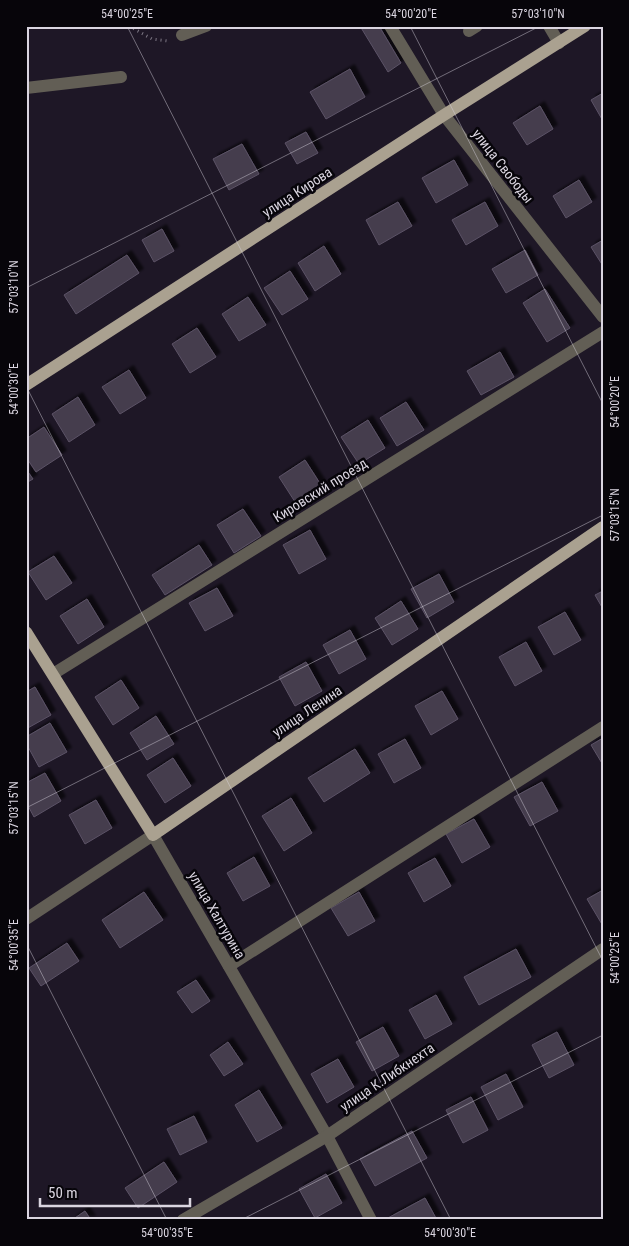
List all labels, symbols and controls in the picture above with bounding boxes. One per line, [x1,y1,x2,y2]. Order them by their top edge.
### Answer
text: 54°00'25"E [101,7,153,21]
text: 54°00'20"E [385,7,437,21]
text: 57°03'10"N [511,7,565,21]
street label: улица Свободы [469,126,537,206]
street label: улица Кирова [259,164,335,220]
text: 57°03'10"N [7,260,21,314]
text: 54°00'30"E [7,363,21,415]
text: 54°00'20"E [608,376,622,428]
street label: Кировский проезд [270,454,370,525]
text: 57°03'15"N [608,488,622,542]
street label: улица Ленина [269,682,345,740]
text: 57°03'15"N [7,781,21,835]
street label: улица Халтурина [185,868,249,962]
text: 54°00'35"E [7,919,21,971]
text: 54°00'25"E [608,932,622,984]
street label: улица К.Либкнехта [337,1040,437,1114]
scale bar [40,1176,190,1208]
text: 50 m [48,1184,78,1202]
text: 54°00'35"E [141,1226,193,1240]
text: 54°00'30"E [424,1226,476,1240]

